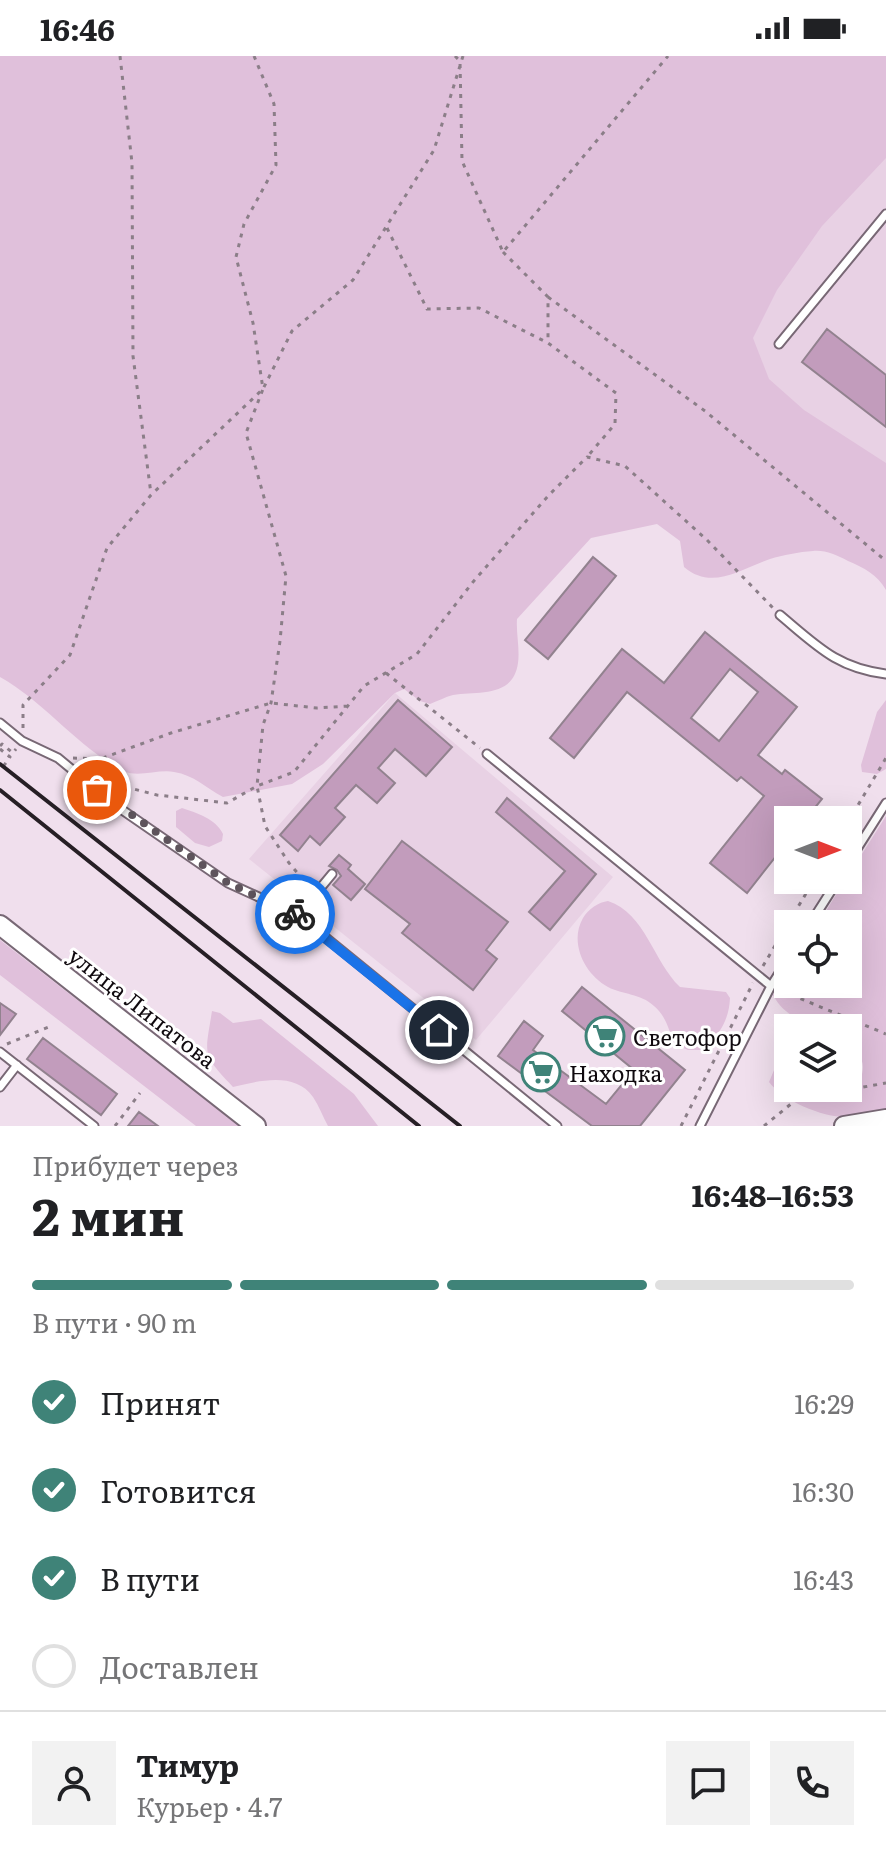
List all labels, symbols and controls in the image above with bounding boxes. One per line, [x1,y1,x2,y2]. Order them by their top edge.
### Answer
text: 16:46 [40,6,115,50]
pin [63,756,131,824]
icon: bag [75,768,119,812]
north arrow [774,806,862,894]
map controls [774,806,862,1102]
courier [255,874,335,954]
icon: bike [273,892,317,936]
button: locate [774,910,862,998]
street label: улица Липатова [62,939,224,1075]
pin [405,996,473,1064]
icon: home [417,1008,461,1052]
button: layers [774,1014,862,1102]
supermarket icon: Светофор [584,1015,626,1057]
place label: Светофор [633,1020,742,1053]
supermarket icon: Находка [520,1051,562,1093]
place label: Находка [569,1056,663,1089]
text: Прибудет через [32,1145,238,1184]
text: 16:48–16:53 [691,1172,854,1216]
text: 2 мин [32,1175,184,1252]
text: В пути · 90 m [32,1302,197,1341]
icon: check [32,1380,76,1424]
text: Принят [100,1380,220,1424]
text: 16:29 [794,1383,854,1422]
icon: check [32,1468,76,1512]
text: Готовится [100,1468,256,1512]
text: 16:30 [792,1471,854,1510]
icon: check [32,1556,76,1600]
text: В пути [100,1556,200,1600]
text: 16:43 [793,1559,854,1598]
text: Доставлен [100,1644,259,1688]
button: person [32,1741,116,1825]
button: chat [666,1741,750,1825]
button: phone [770,1741,854,1825]
text: Тимур [136,1742,239,1786]
text: Курьер · 4.7 [136,1786,283,1825]

